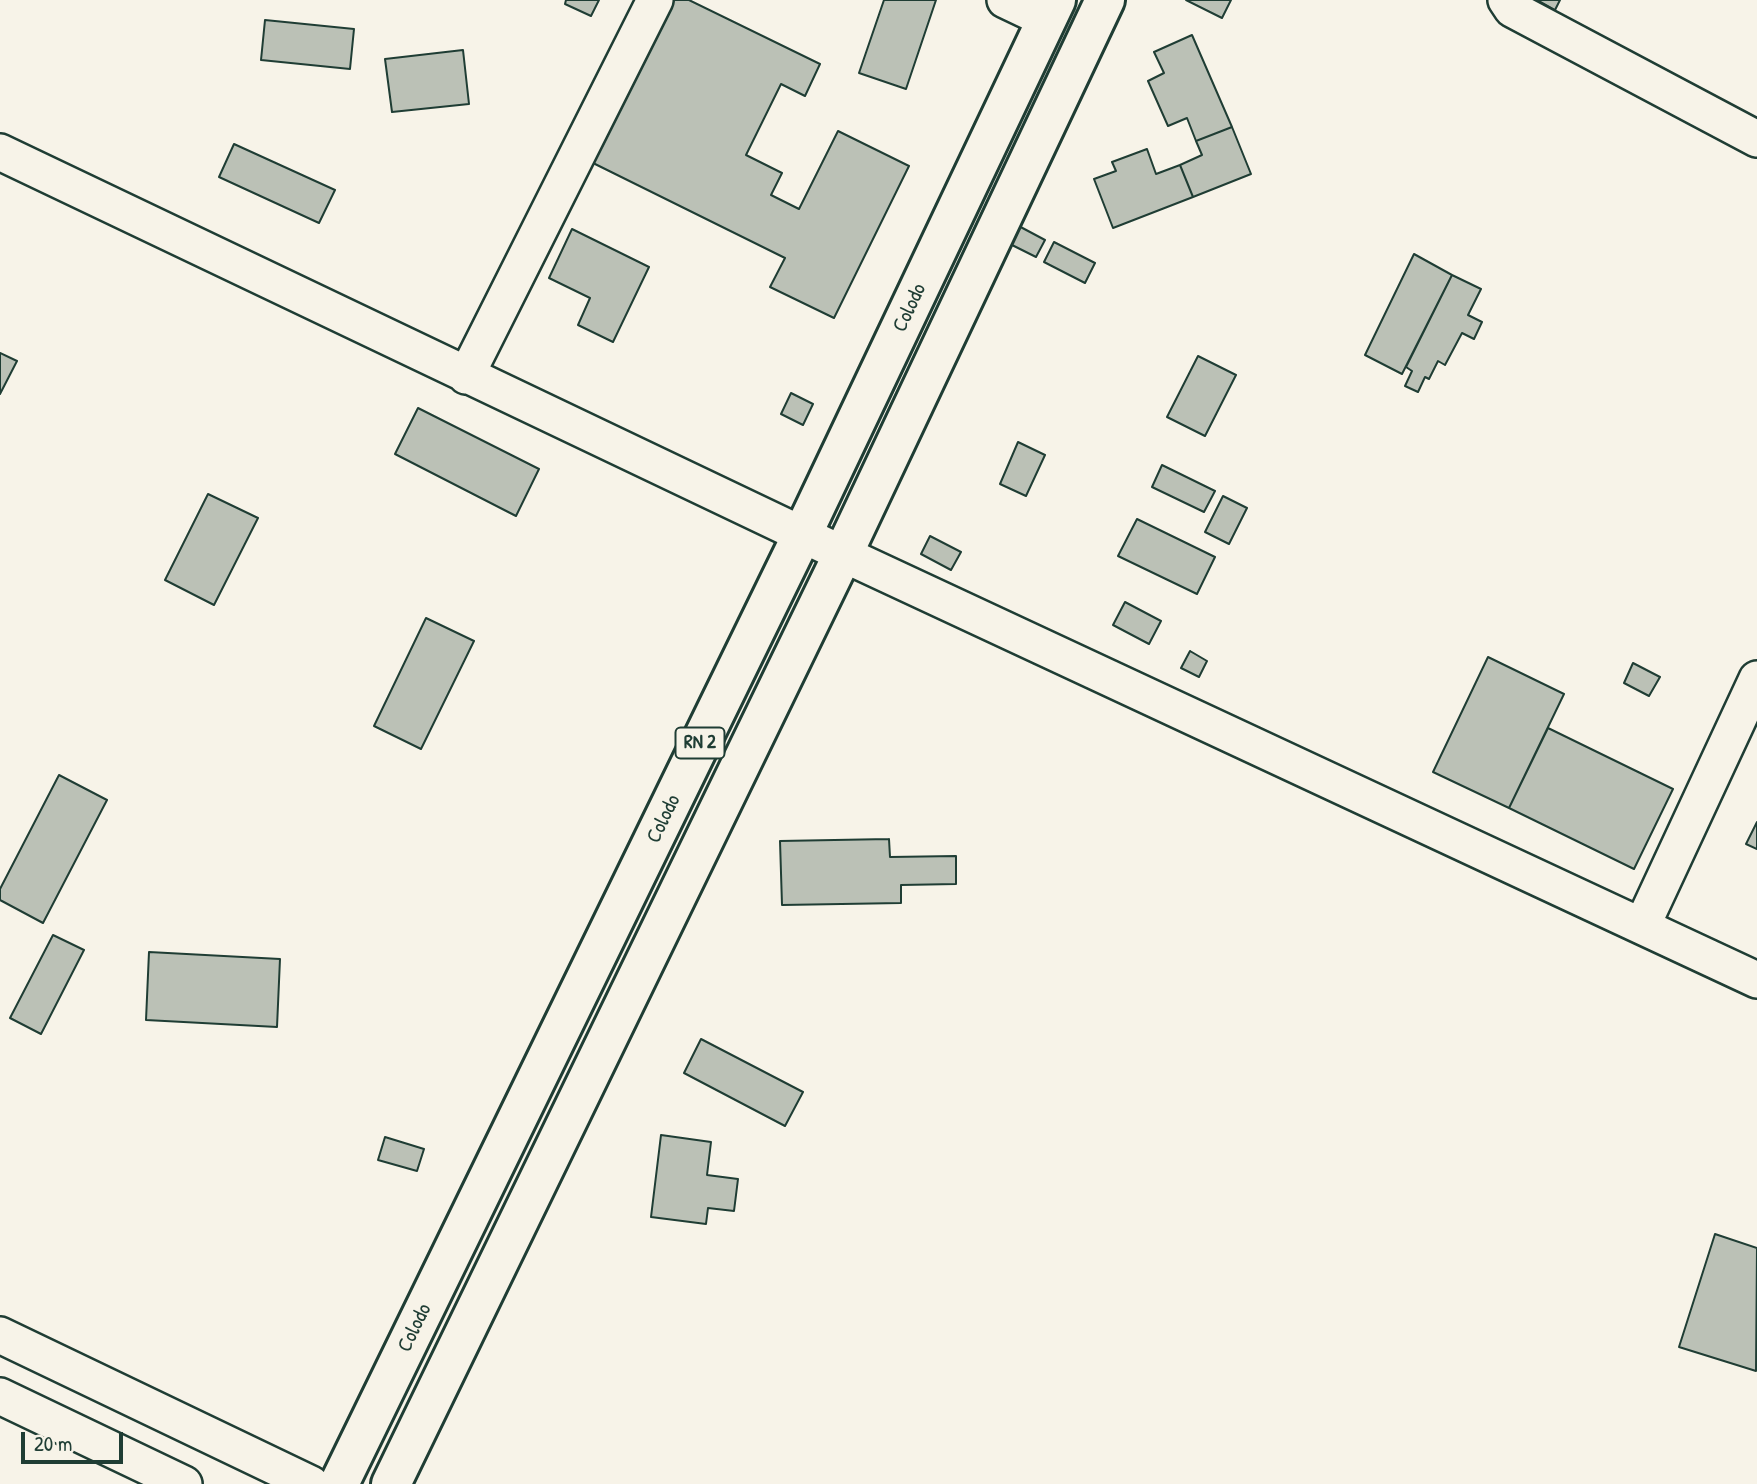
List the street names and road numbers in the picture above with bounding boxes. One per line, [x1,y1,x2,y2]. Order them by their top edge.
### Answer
street label: Colodo [888,280,932,336]
road number: RN 2 [676,728,724,758]
street label: Colodo [642,791,686,847]
street label: Colodo [393,1300,437,1356]

